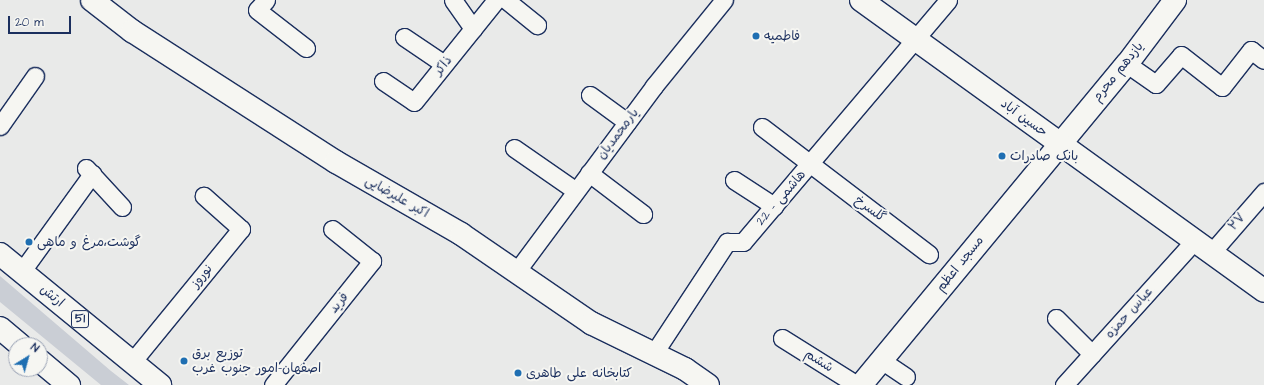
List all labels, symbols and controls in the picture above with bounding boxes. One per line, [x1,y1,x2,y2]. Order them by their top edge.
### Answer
scale bar [10,8,73,34]
text: 20 m [15,14,44,31]
place label: فاطمیه [764,28,800,44]
marker: فاطمیه [751,31,761,41]
street label: یازدهم محرم [1089,39,1147,105]
street label: ذاکر [430,53,456,79]
street label: حسین آباد [998,96,1050,140]
street label: یارمحمدیان [594,105,642,163]
place label: بانک صادرات [1010,148,1078,164]
marker: بانک صادرات [997,151,1007,161]
street label: هاشمی - 22 [753,167,809,229]
street label: اکبر علیرضایی [363,173,431,221]
street label: گلسرخ [852,192,888,226]
street label: ۲۷ [1225,210,1249,234]
street label: مسجد اعظم [933,233,987,295]
place label: گوشت،مرغ و ماهی [37,234,141,250]
marker: گوشت،مرغ و ماهی [24,237,34,247]
street label: نوروز [188,261,216,291]
street label: ارتش [37,281,67,311]
street label: عباس حمزه [1102,284,1156,342]
street label: فرید [326,290,352,316]
road number: 51 [70,309,90,329]
north arrow [8,337,48,377]
text: N [28,340,42,356]
place label: توزیع برق اصفهان-امور جنوب غرب [192,346,321,377]
street label: ششم [802,346,836,376]
marker: توزیع برق اصفهان-امور جنوب غرب [179,356,189,366]
place label: کتابخانه علی طاهری [526,365,632,381]
marker: کتابخانه علی طاهری [513,368,523,378]

